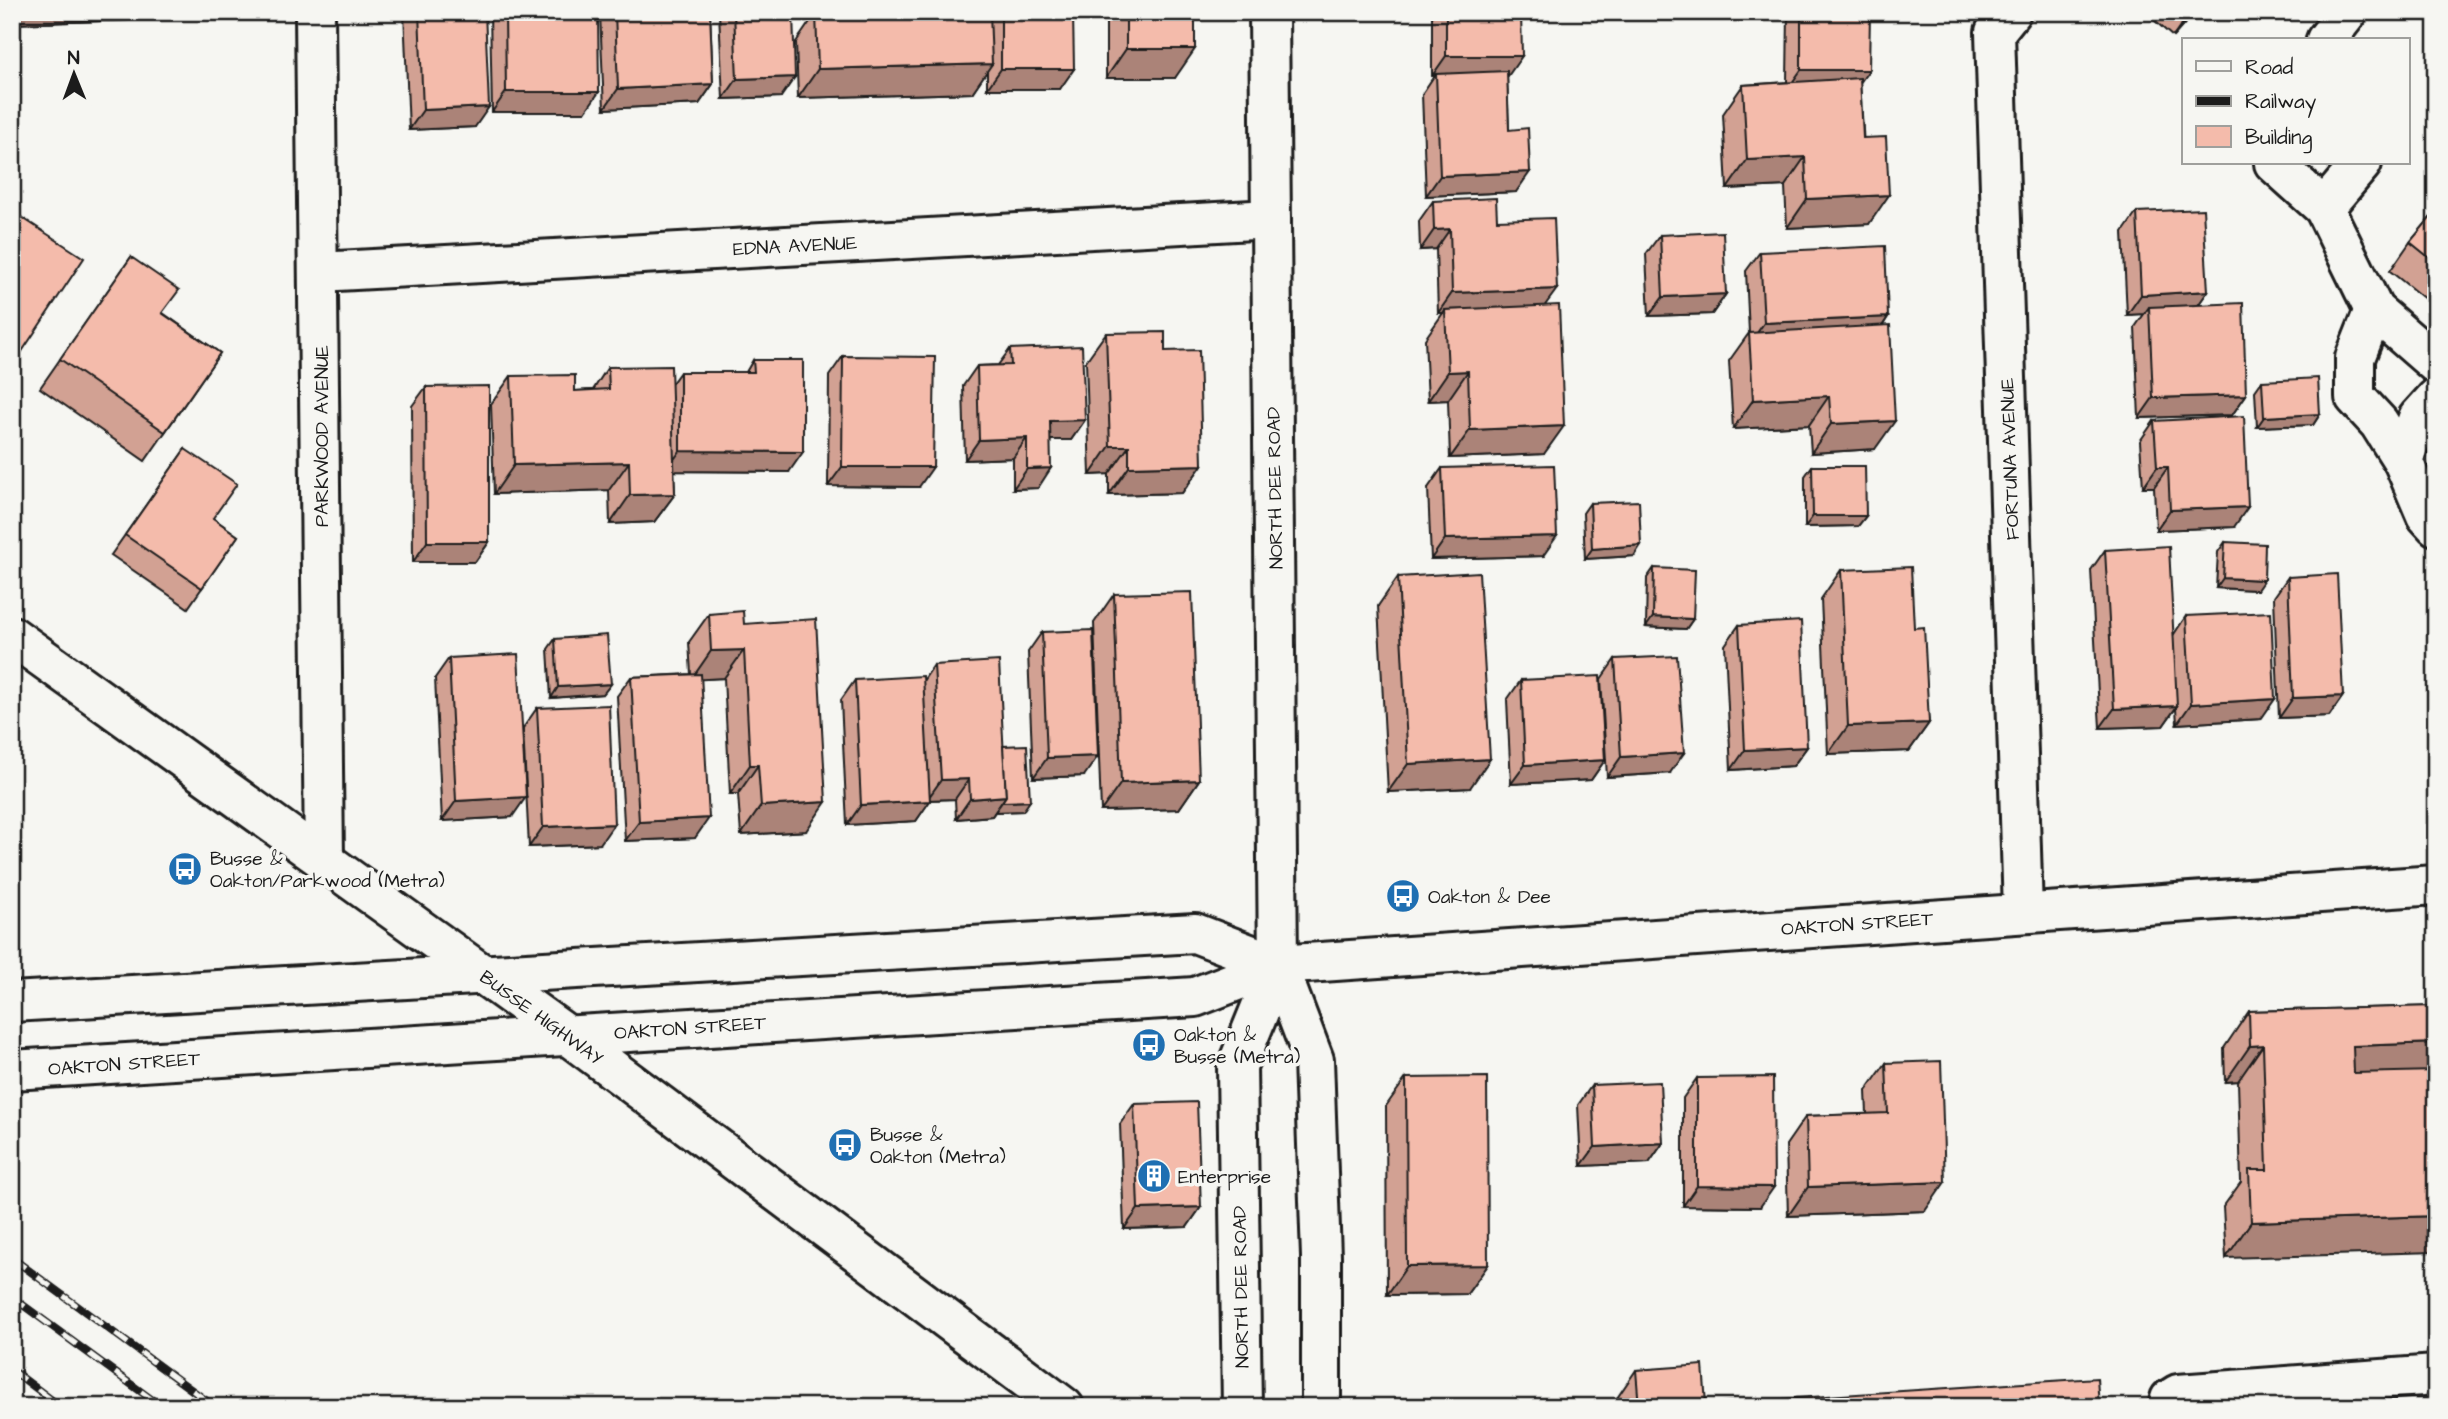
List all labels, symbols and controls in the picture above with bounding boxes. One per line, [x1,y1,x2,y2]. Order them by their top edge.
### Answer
north arrow [38,38,108,108]
legend [2182,38,2410,164]
text: N [68,45,80,72]
text: Road [2245,53,2293,82]
text: Railway [2245,87,2317,118]
text: Building [2245,123,2313,154]
street label: EDNA AVENUE [732,230,858,263]
street label: PARKWOOD AVENUE [309,345,336,527]
street label: FORTUNA AVENUE [1994,377,2027,541]
street label: NORTH DEE ROAD [1261,407,1290,569]
place label: Busse & Oakton/Parkwood (Metra) [210,846,445,895]
bus stop icon: Busse & Oakton/Parkwood (Metra) [166,850,204,888]
bus stop icon: Oakton & Dee [1384,877,1422,915]
place label: Oakton & Dee [1428,884,1551,911]
street label: OAKTON STREET [1780,906,1934,943]
street label: BUSSE HIGHWAY [474,964,608,1072]
street label: OAKTON STREET [613,1010,767,1047]
place label: Oakton & Busse (Metra) [1174,1022,1301,1071]
bus stop icon: Oakton & Busse (Metra) [1130,1026,1168,1064]
street label: OAKTON STREET [47,1046,201,1083]
place label: Busse & Oakton (Metra) [870,1122,1006,1171]
bus stop icon: Busse & Oakton (Metra) [826,1126,864,1164]
building icon: Enterprise [1135,1157,1173,1195]
place label: Enterprise [1178,1164,1271,1191]
street label: NORTH DEE ROAD [1227,1206,1256,1368]

